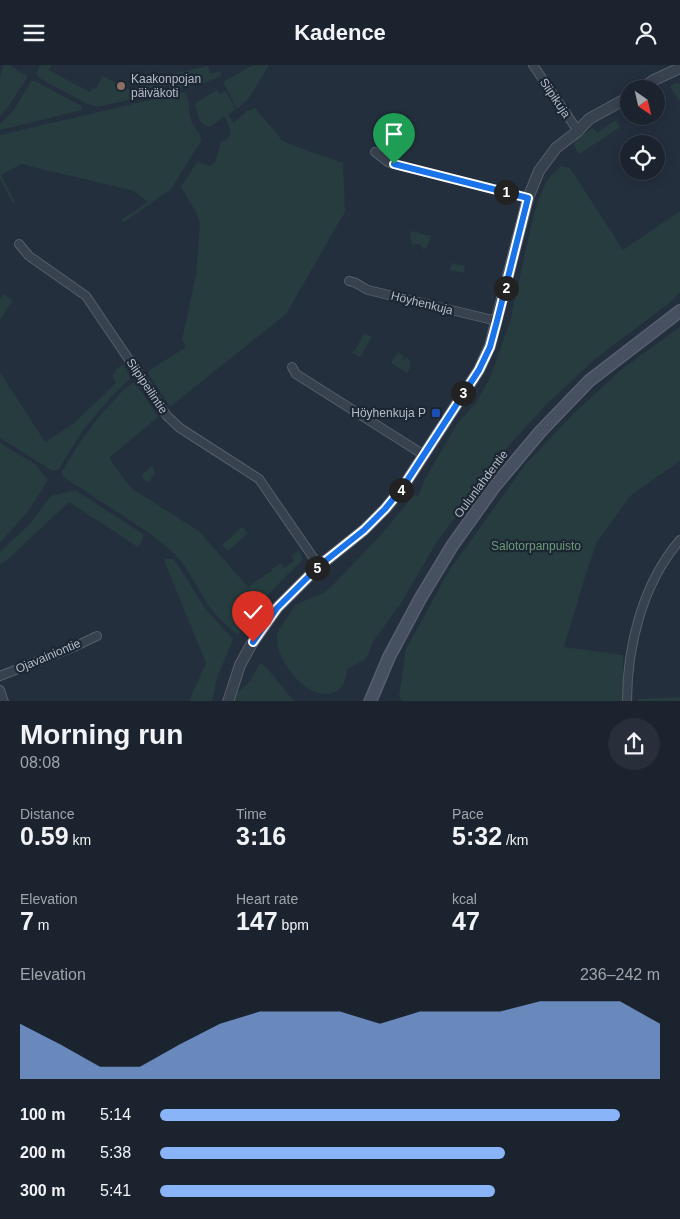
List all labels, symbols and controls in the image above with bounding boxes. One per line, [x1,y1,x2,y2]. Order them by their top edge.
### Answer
icon: menu [20,19,48,47]
icon: person [632,19,660,47]
text: Kadence [294,20,386,45]
place label: Kaakonpojan päiväkoti [131,72,201,100]
street label: Siipikuja [537,76,573,121]
marker: Kaakonpojan päiväkoti [115,80,127,92]
north arrow [620,80,665,125]
map controls [620,80,665,180]
pin [373,113,415,164]
icon: arrive [380,120,408,148]
button: locate [620,135,665,180]
pin: 1 [494,179,518,205]
text: 1 [503,184,510,200]
pin: 2 [494,275,518,301]
text: 2 [503,280,510,296]
street label: Höyhenkuja [390,289,455,318]
street label: Siipipeilintie [123,356,171,416]
pin: 3 [450,381,476,405]
text: 3 [460,385,467,401]
place label: Höyhenkuja P [351,406,426,420]
marker: Höyhenkuja P [430,407,442,419]
street label: Oulunlahdentie [451,447,511,520]
pin: 4 [388,477,414,503]
text: 4 [398,482,405,498]
park label: Salotorpanpuisto [491,539,581,553]
pin: 5 [304,555,330,581]
text: 5 [314,560,321,576]
pin [232,591,274,642]
icon: check [239,598,267,626]
street label: Ojavainiontie [13,636,83,676]
button: share [608,718,660,770]
text: Morning run [20,719,183,750]
text: 08:08 [20,754,60,771]
text: Distance [20,806,74,822]
text: Time [236,806,267,822]
text: Pace [452,806,484,822]
text: 0.59 [20,822,69,850]
text: 3:16 [236,822,286,850]
text: 5:32 [452,822,502,850]
text: km [69,832,91,848]
text: /km [502,832,529,848]
text: Elevation [20,891,78,907]
text: Heart rate [236,891,298,907]
text: kcal [452,891,477,907]
text: 7 [20,907,34,935]
text: 147 [236,907,278,935]
text: 47 [452,907,480,935]
text: m [34,917,49,933]
text: bpm [278,917,309,933]
text: Elevation [20,966,86,983]
text: 236–242 m [580,966,660,983]
text: 100 m [20,1106,65,1123]
text: 5:14 [100,1106,131,1123]
text: 200 m [20,1144,65,1161]
text: 5:38 [100,1144,131,1161]
text: 300 m [20,1182,65,1199]
text: 5:41 [100,1182,131,1199]

